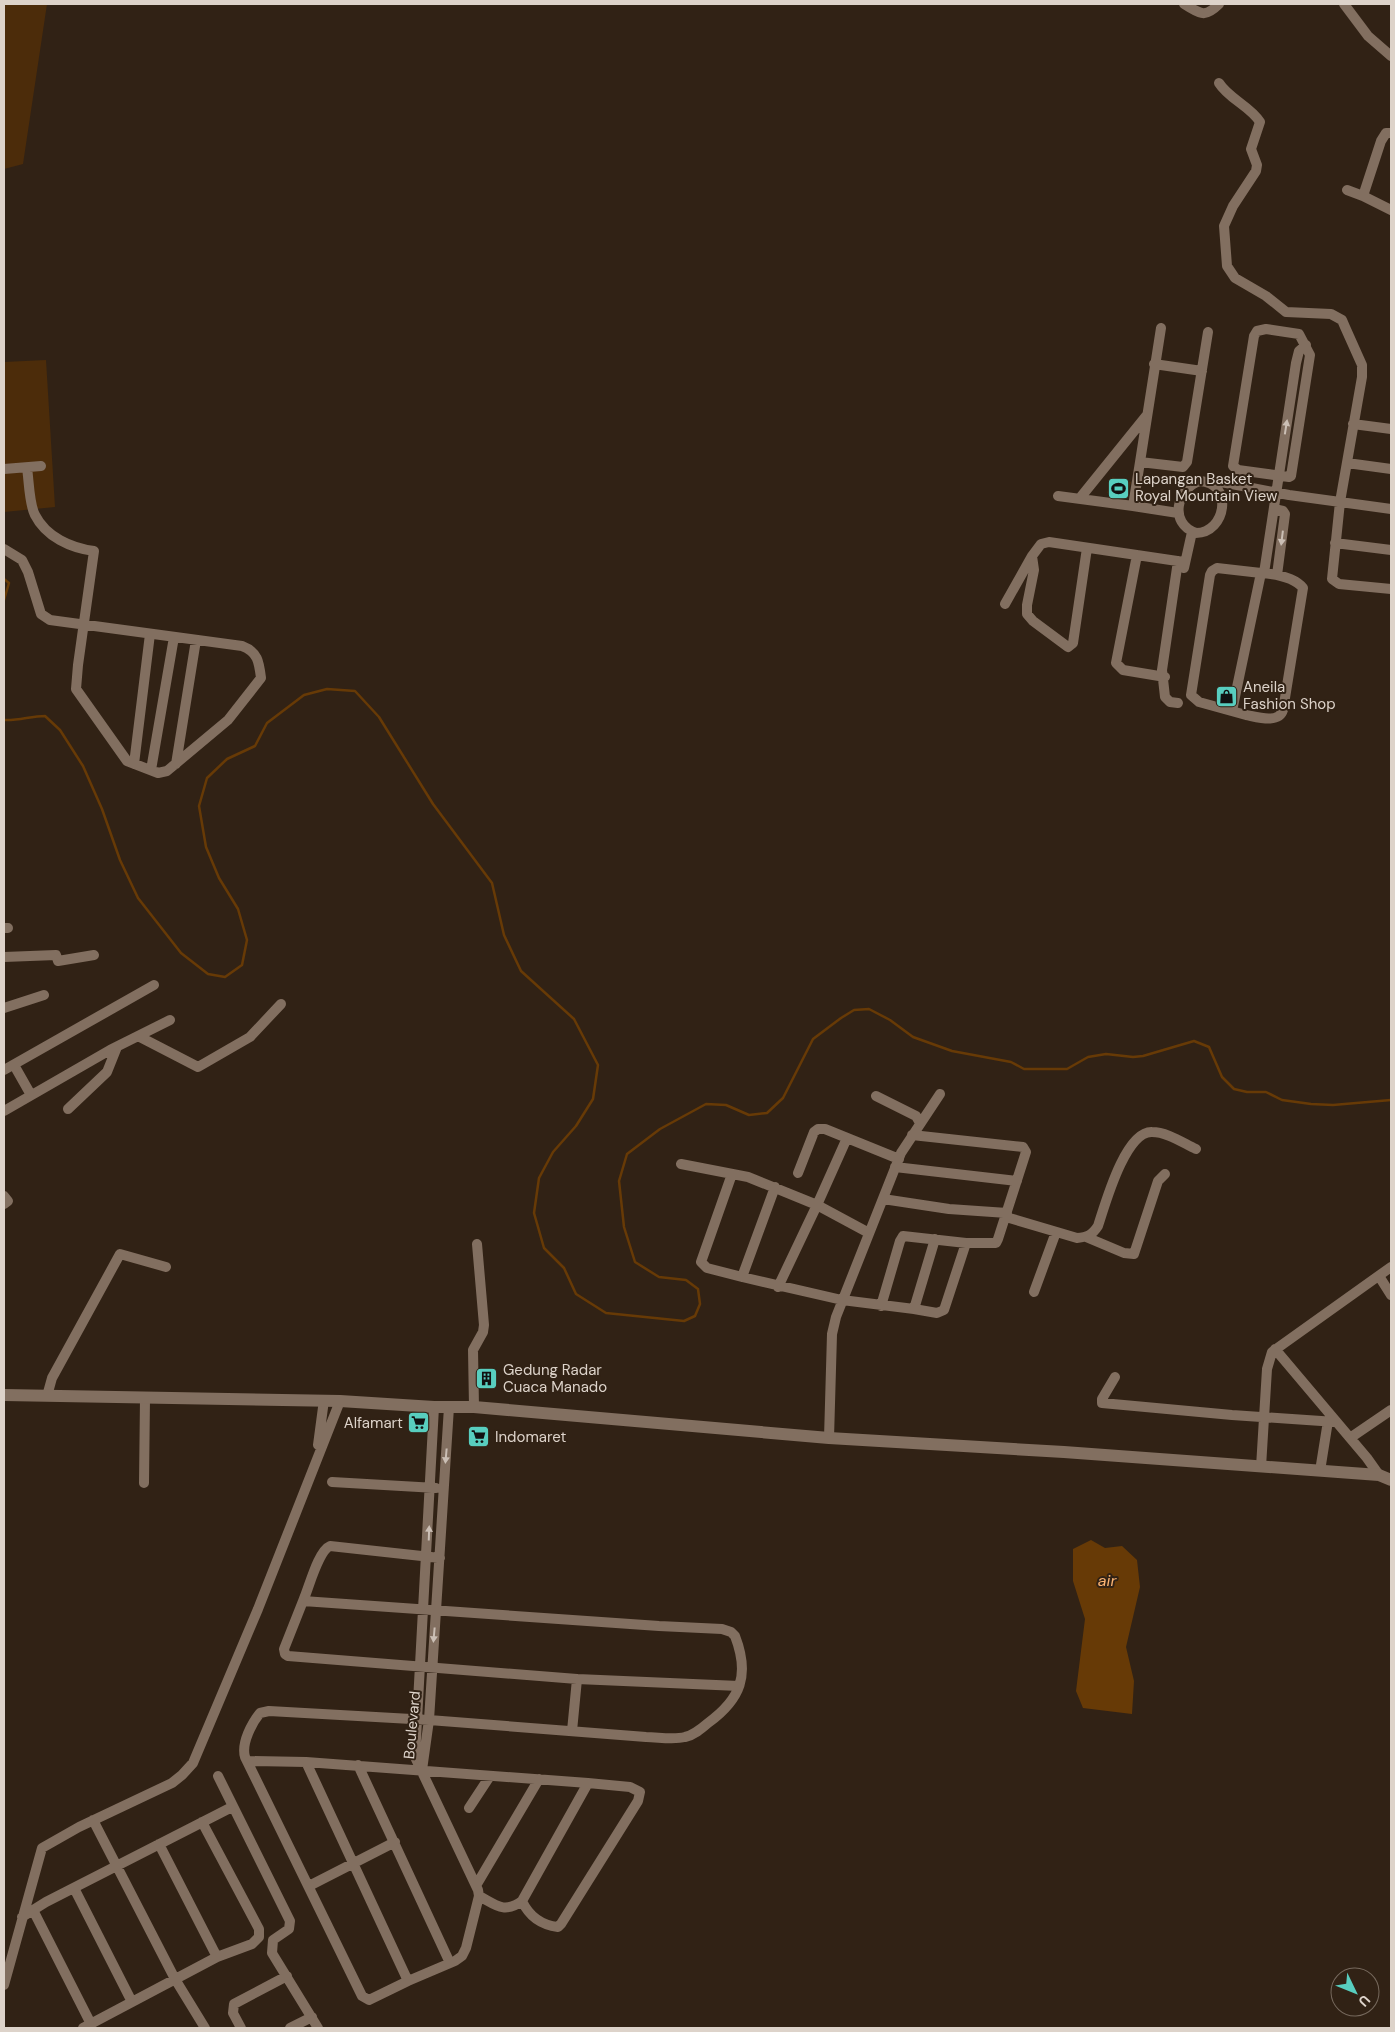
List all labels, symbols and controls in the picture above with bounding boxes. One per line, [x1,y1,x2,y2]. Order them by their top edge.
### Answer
one-way arrow [1282,418,1290,434]
place label: Lapangan Basket Royal Mountain View [1135,469,1278,506]
sports icon: Lapangan Basket Royal Mountain View [1107,476,1131,500]
one-way arrow [1278,530,1286,546]
place label: Aneila Fashion Shop [1243,677,1336,714]
shop icon: Aneila Fashion Shop [1215,684,1239,708]
place label: Gedung Radar Cuaca Manado [503,1360,607,1397]
building icon: Gedung Radar Cuaca Manado [475,1367,499,1391]
supermarket icon: Alfamart [407,1411,431,1435]
place label: Alfamart [344,1413,403,1433]
supermarket icon: Indomaret [467,1425,491,1449]
place label: Indomaret [495,1427,566,1447]
one-way arrow [442,1448,450,1464]
one-way arrow [425,1525,433,1541]
water label: air [1098,1570,1117,1591]
one-way arrow [430,1627,438,1643]
street label: Boulevard [399,1690,425,1760]
north arrow [1330,1967,1380,2017]
text: U [1355,1991,1374,2011]

